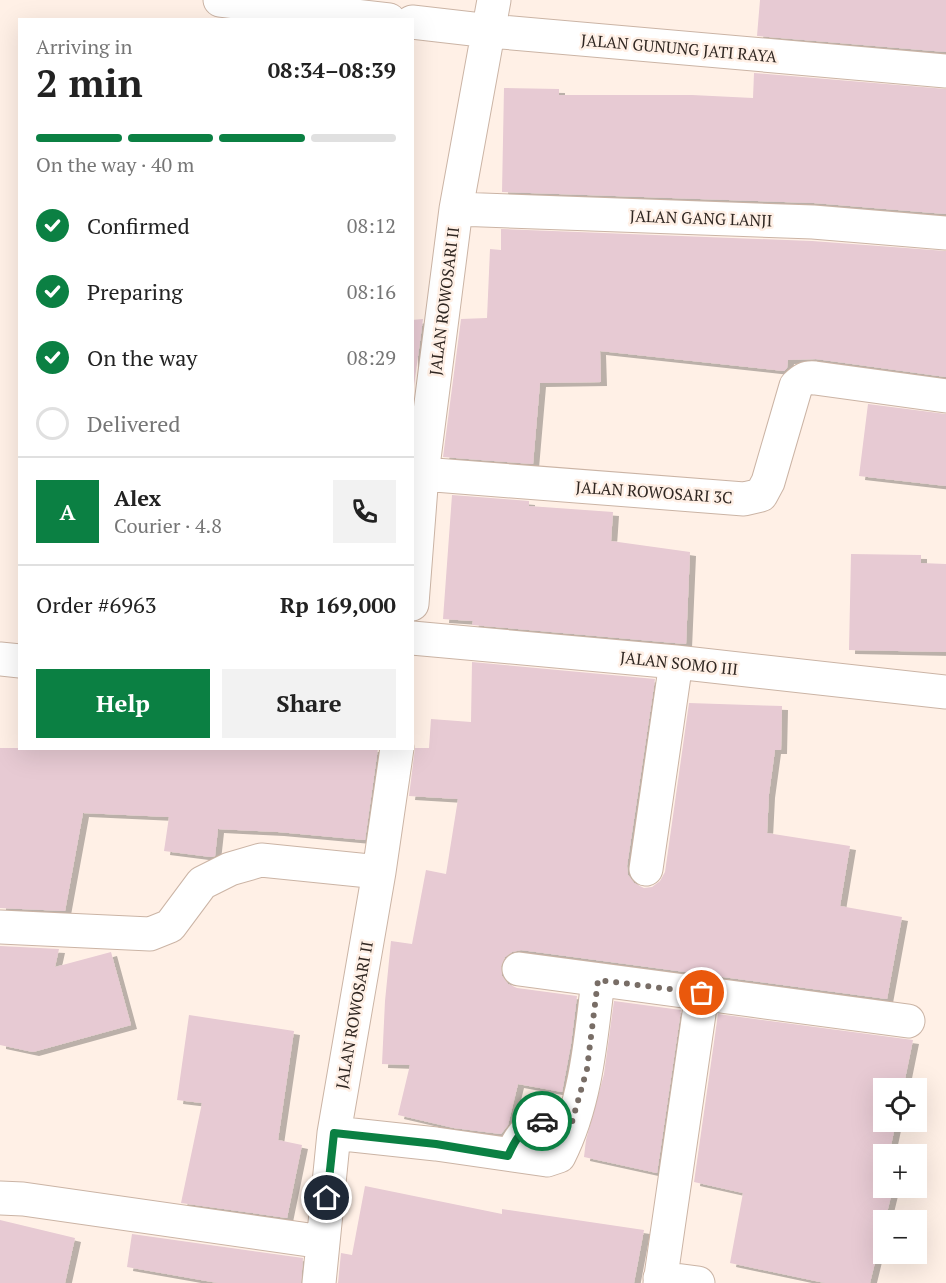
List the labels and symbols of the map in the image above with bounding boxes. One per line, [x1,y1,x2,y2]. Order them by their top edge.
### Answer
street label: JALAN GUNUNG JATI RAYA [580,28,778,68]
street label: JALAN GANG LANJI [629,205,773,231]
street label: JALAN ROWOSARI II [424,225,464,377]
street label: JALAN ROWOSARI 3C [575,476,733,508]
street label: JALAN SOMO III [619,646,739,680]
street label: JALAN ROWOSARI II [330,939,378,1091]
pin [676,967,727,1018]
courier [512,1091,572,1151]
pin [301,1172,352,1223]

